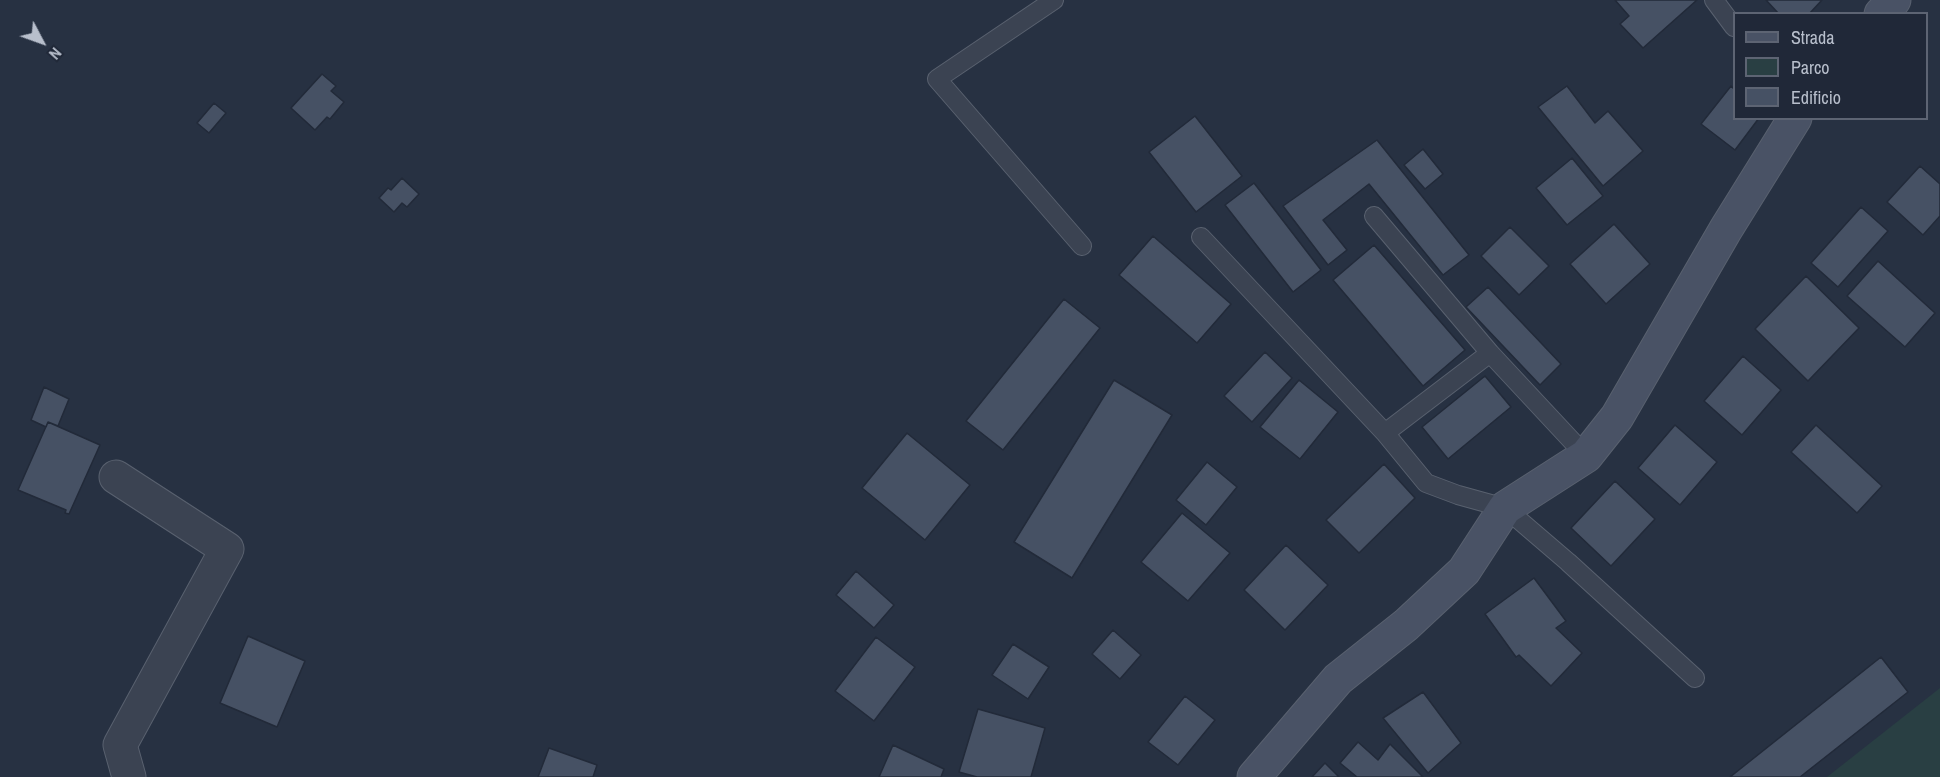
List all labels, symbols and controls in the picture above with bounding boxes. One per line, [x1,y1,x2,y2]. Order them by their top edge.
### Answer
north arrow [12,12,72,72]
legend [1733,12,1928,120]
text: Strada [1791,25,1835,50]
text: N [44,43,67,65]
text: Parco [1791,55,1830,80]
text: Edificio [1791,85,1841,110]

